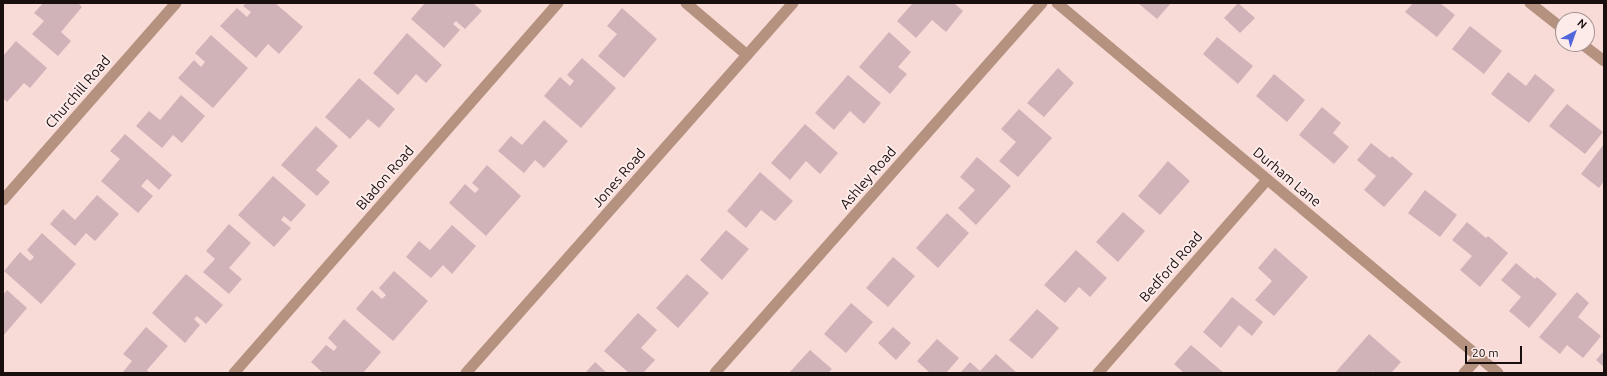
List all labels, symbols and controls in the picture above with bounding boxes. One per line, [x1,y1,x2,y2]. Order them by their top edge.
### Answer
north arrow [1555,12,1595,52]
text: N [1575,16,1589,31]
street label: Churchill Road [42,52,114,132]
street label: Bladon Road [353,142,417,214]
street label: Ashley Road [836,143,900,213]
street label: Durham Lane [1250,144,1324,210]
street label: Jones Road [589,145,649,211]
street label: Bedford Road [1136,229,1206,305]
scale bar [1467,338,1524,364]
text: 20 m [1472,346,1499,359]

